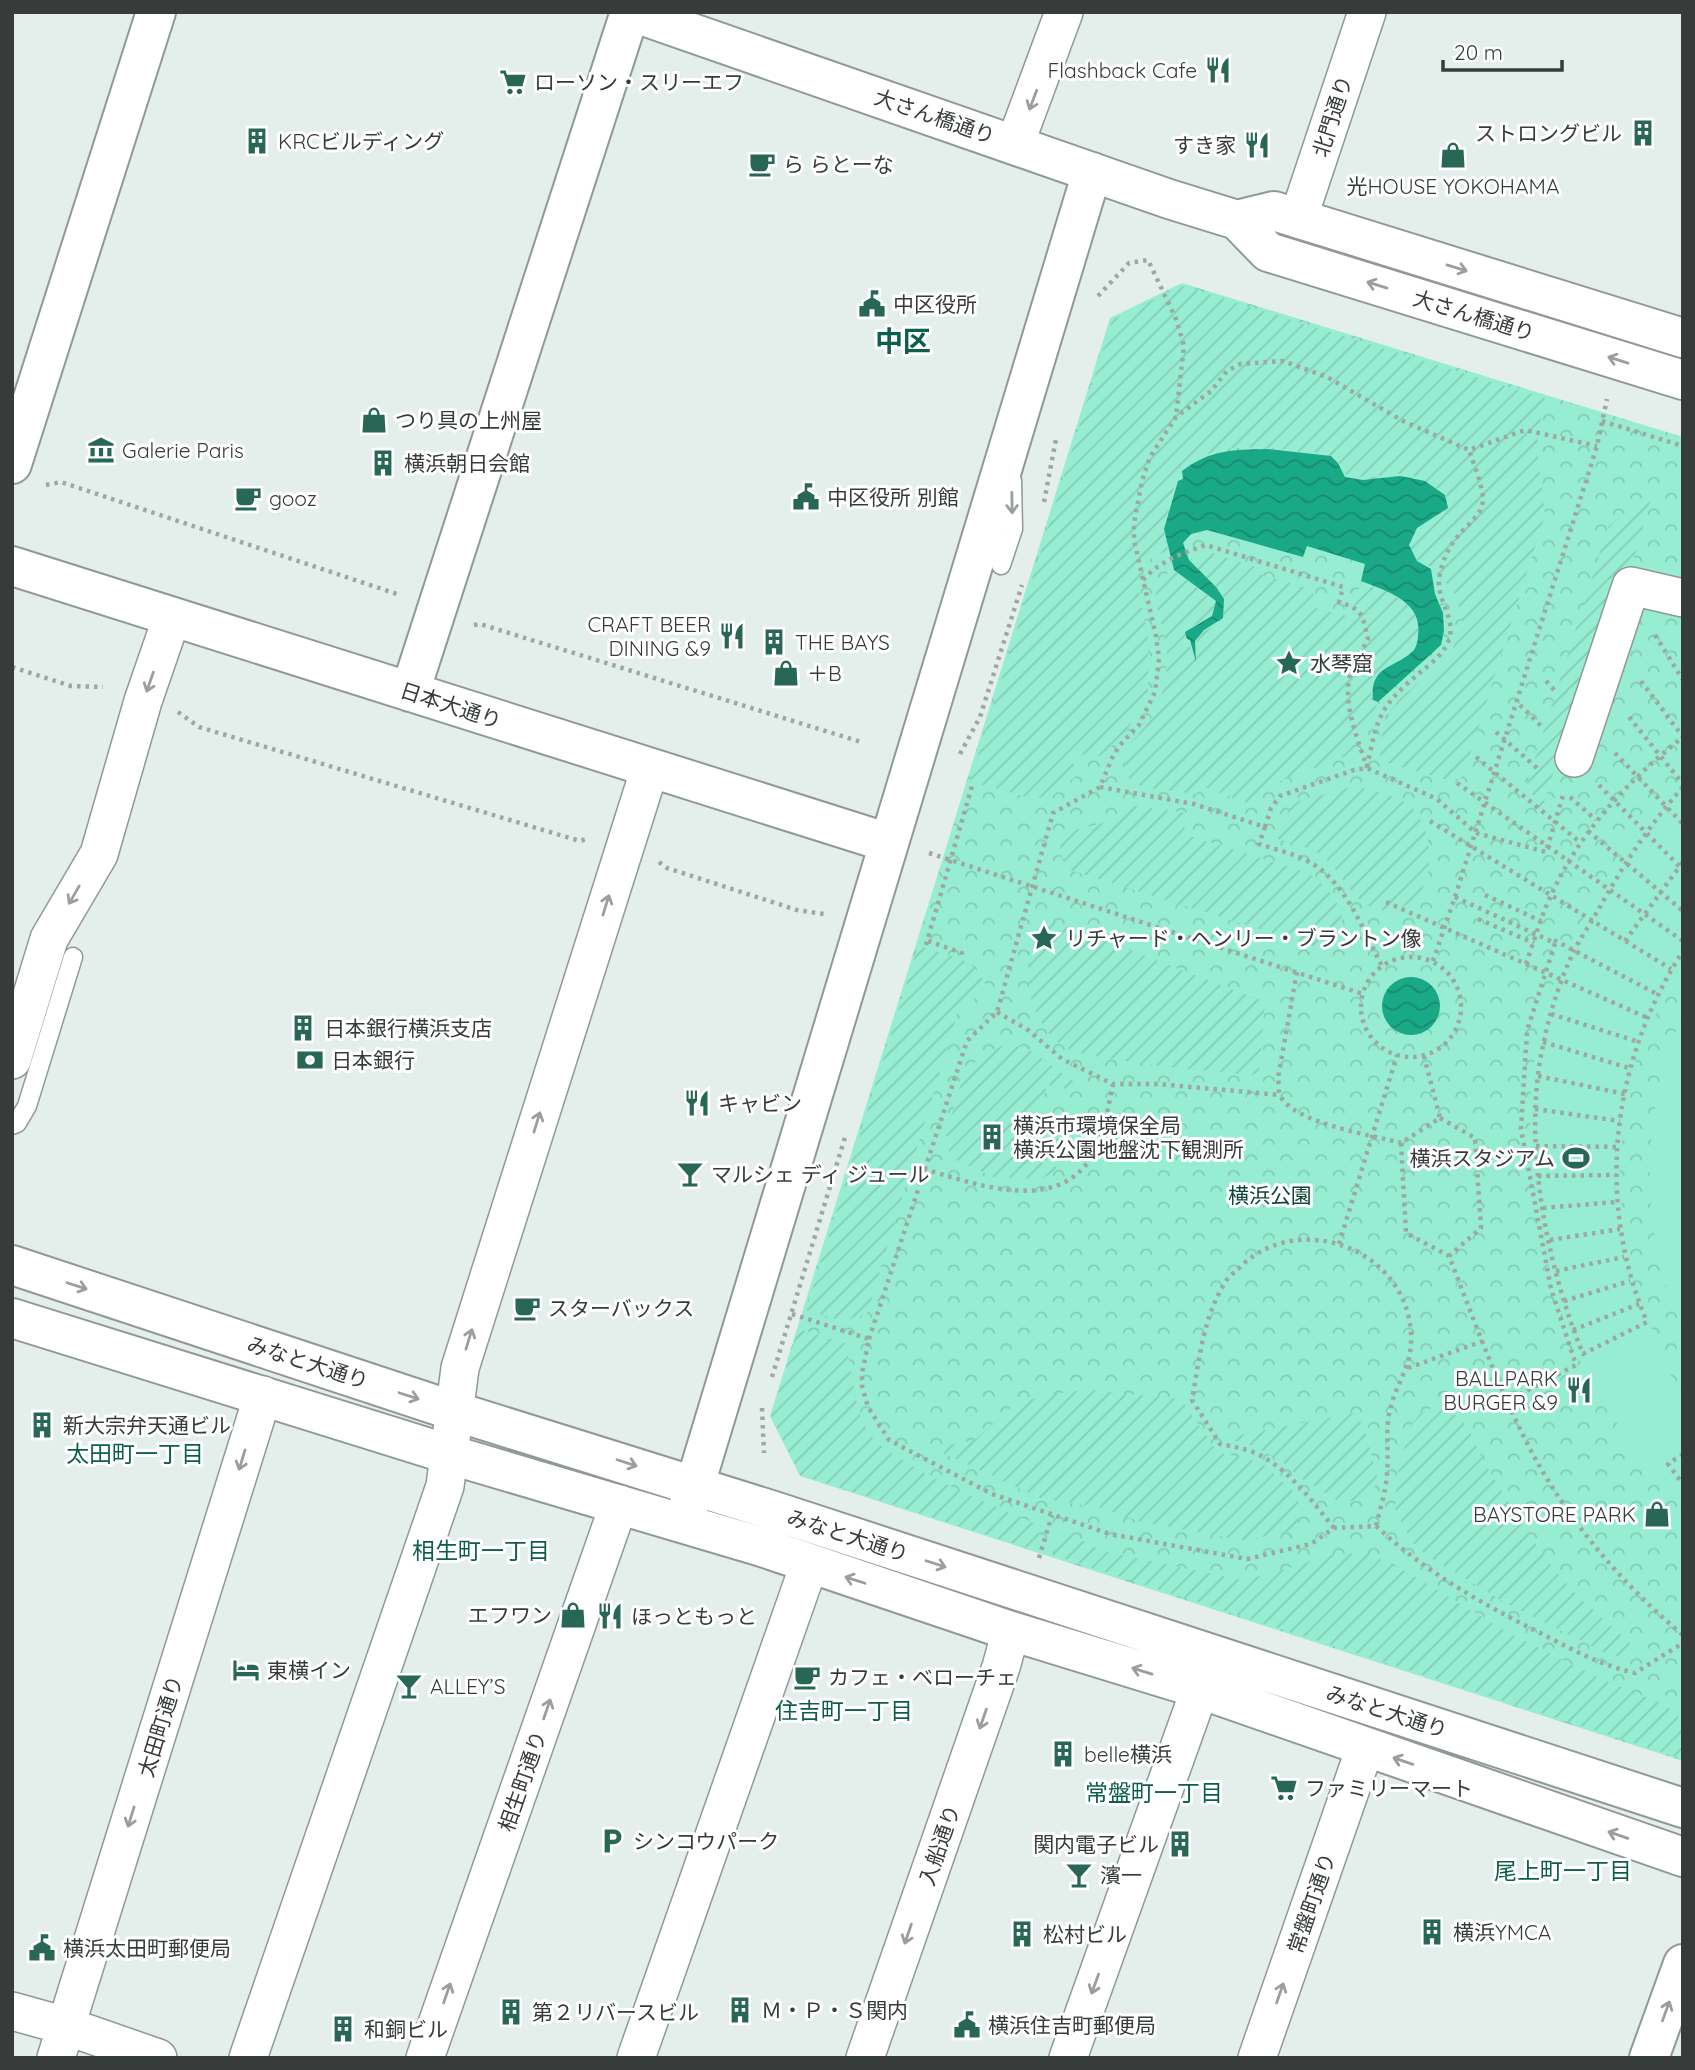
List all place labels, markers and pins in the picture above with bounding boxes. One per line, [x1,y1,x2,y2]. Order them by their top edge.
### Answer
restaurant icon: Flashback Cafe [1203,55,1233,85]
place label: Flashback Cafe [1047,57,1197,83]
supermarket icon: ローソン・スリーエフ [498,67,528,97]
place label: ローソン・スリーエフ [534,69,744,95]
building icon: ストロングビル [1628,118,1658,148]
place label: ストロングビル [1475,120,1622,146]
building icon: KRCビルディング [242,126,272,156]
place label: KRCビルディング [278,128,444,154]
restaurant icon: すき家 [1242,130,1272,160]
place label: すき家 [1173,132,1236,158]
shop icon: 光HOUSE YOKOHAMA [1438,140,1468,170]
cafe icon: ら らとーな [747,149,777,179]
place label: ら らとーな [783,151,894,177]
place label: 光HOUSE YOKOHAMA [1346,173,1560,199]
public building icon: 中区役所 [857,289,887,319]
place label: 中区役所 [893,291,977,317]
shop icon: つり具の上州屋 [359,405,389,435]
place label: つり具の上州屋 [395,407,542,433]
museum icon: Galerie Paris [86,435,116,465]
place label: Galerie Paris [122,437,244,463]
building icon: 横浜朝日会館 [368,448,398,478]
place label: 横浜朝日会館 [404,450,530,476]
public building icon: 中区役所 別館 [791,482,821,512]
cafe icon: gooz [233,483,263,513]
place label: 中区役所 別館 [827,484,959,510]
place label: gooz [269,485,317,511]
place label: CRAFT BEER DINING &9 [587,611,711,661]
restaurant icon: CRAFT BEER DINING &9 [717,621,747,651]
building icon: THE BAYS [759,627,789,657]
place label: THE BAYS [795,629,890,655]
place icon: 水琴窟 [1274,648,1304,678]
place label: 水琴窟 [1310,650,1373,676]
shop icon: ＋B [771,658,801,688]
place label: ＋B [807,660,842,686]
place icon: リチャード・ヘンリー・ブラントン像 [1029,923,1059,953]
place label: リチャード・ヘンリー・ブラントン像 [1065,925,1422,951]
building icon: 日本銀行横浜支店 [288,1013,318,1043]
place label: 日本銀行横浜支店 [324,1015,492,1041]
bank icon: 日本銀行 [295,1045,325,1075]
place label: 日本銀行 [331,1047,415,1073]
restaurant icon: キャビン [682,1088,712,1118]
place label: キャビン [718,1090,802,1116]
place label: 横浜市環境保全局 横浜公園地盤沈下観測所 [1013,1112,1244,1162]
building icon: 横浜市環境保全局 横浜公園地盤沈下観測所 [977,1122,1007,1152]
sports icon: 横浜スタジアム [1561,1143,1591,1173]
place label: 横浜スタジアム [1409,1145,1555,1171]
bar icon: マルシェ ディ ジュール [675,1159,705,1189]
place label: マルシェ ディ ジュール [711,1161,930,1187]
cafe icon: スターバックス [512,1293,542,1323]
place label: スターバックス [548,1295,694,1321]
place label: BALLPARK BURGER &9 [1443,1365,1558,1415]
restaurant icon: BALLPARK BURGER &9 [1564,1375,1594,1405]
building icon: 新大宗弁天通ビル [27,1410,57,1440]
place label: 新大宗弁天通ビル [63,1412,231,1438]
shop icon: BAYSTORE PARK [1642,1499,1672,1529]
place label: BAYSTORE PARK [1473,1501,1636,1527]
shop icon: エフワン [558,1600,588,1630]
restaurant icon: ほっともっと [595,1601,625,1631]
place label: エフワン [468,1602,552,1628]
place label: ほっともっと [631,1603,757,1629]
hotel icon: 東横イン [231,1655,261,1685]
place label: 東横イン [267,1657,351,1683]
cafe icon: カフェ・ベローチェ [792,1662,822,1692]
place label: カフェ・ベローチェ [828,1664,1017,1690]
bar icon: ALLEY’S [394,1671,424,1701]
place label: ALLEY’S [430,1673,505,1699]
building icon: belle横浜 [1048,1739,1078,1769]
place label: belle横浜 [1084,1741,1172,1767]
supermarket icon: ファミリーマート [1269,1773,1299,1803]
place label: ファミリーマート [1305,1775,1473,1801]
parking icon: シンコウパーク [597,1826,627,1856]
place label: シンコウパーク [633,1828,779,1854]
building icon: 関内電子ビル [1165,1829,1195,1859]
place label: 関内電子ビル [1033,1831,1159,1857]
bar icon: 濱一 [1064,1860,1094,1890]
place label: 濱一 [1100,1862,1142,1888]
building icon: 横浜YMCA [1417,1917,1447,1947]
building icon: 松村ビル [1007,1919,1037,1949]
place label: 横浜YMCA [1453,1919,1551,1945]
place label: 松村ビル [1043,1921,1127,1947]
public building icon: 横浜太田町郵便局 [27,1933,57,1963]
place label: 横浜太田町郵便局 [63,1935,231,1961]
building icon: Ｍ・Ｐ・Ｓ関内 [725,1995,755,2025]
building icon: 第２リバースビル [496,1997,526,2027]
place label: Ｍ・Ｐ・Ｓ関内 [761,1997,908,2023]
place label: 第２リバースビル [532,1999,699,2025]
public building icon: 横浜住吉町郵便局 [952,2010,982,2040]
place label: 横浜住吉町郵便局 [988,2012,1156,2038]
building icon: 和銅ビル [328,2014,358,2044]
place label: 和銅ビル [364,2016,448,2042]

